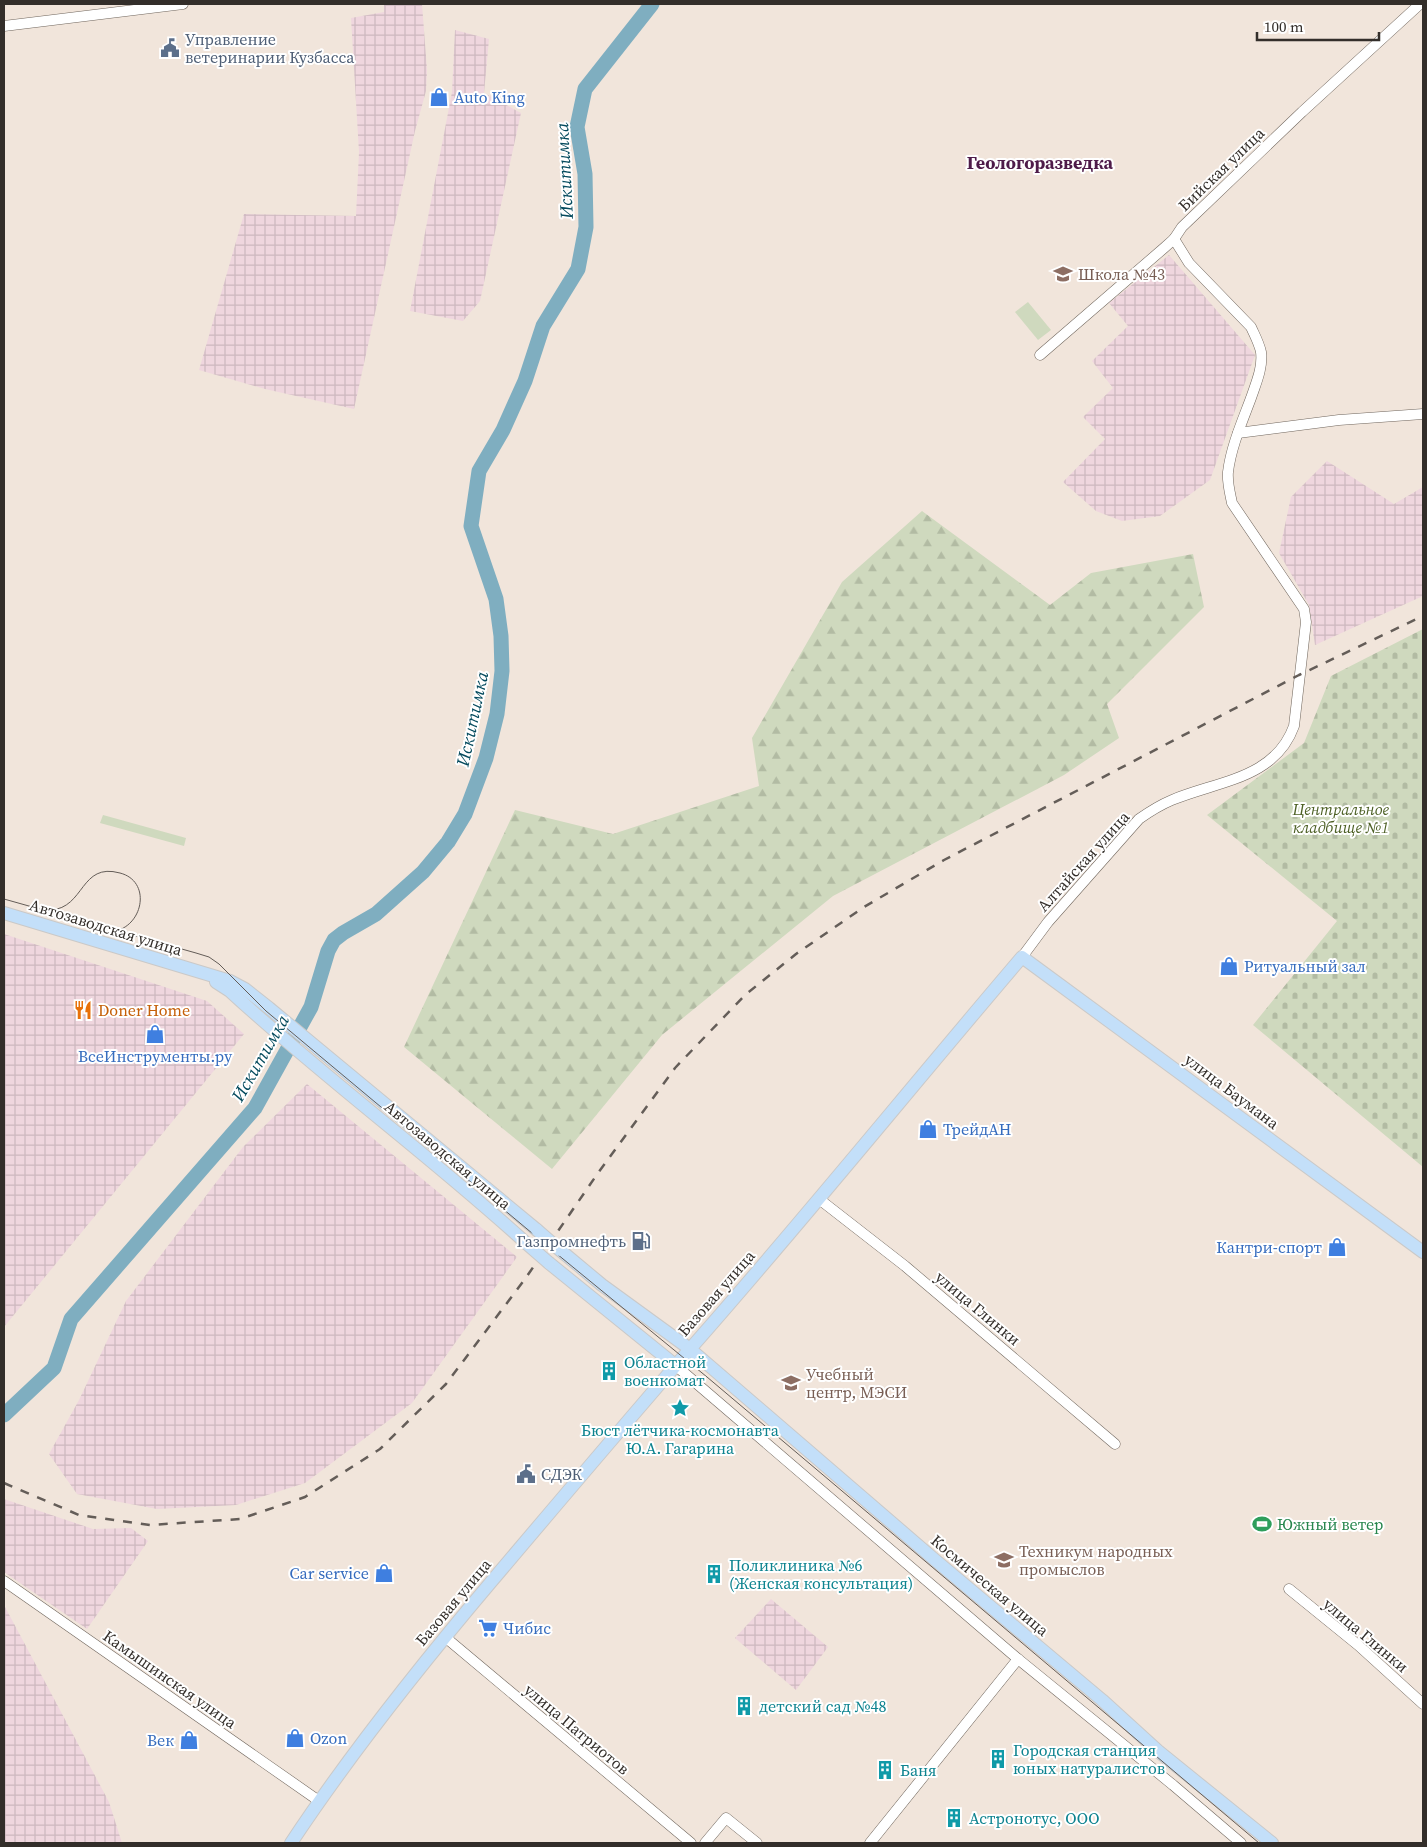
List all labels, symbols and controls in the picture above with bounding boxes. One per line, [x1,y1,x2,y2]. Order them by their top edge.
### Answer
scale bar [1257,10,1380,42]
text: 100 m [1264,16,1304,37]
place label: Управление ветеринарии Кузбасса [185,28,355,68]
public building icon: Управление ветеринарии Кузбасса [159,37,181,59]
shop icon: Auto King [428,86,450,108]
place label: Auto King [454,86,525,108]
water label: Искитимка [549,122,579,221]
street label: Бийская улица [1173,122,1270,216]
district label: Геологоразведка [967,150,1114,175]
school or university icon: Школа №43 [1052,263,1074,285]
place label: Школа №43 [1078,263,1165,285]
water label: Искитимка [450,669,494,770]
park label: Центральное кладбище №1 [1292,798,1390,838]
street label: Алтайская улица [1032,805,1135,916]
street label: Автозаводская улица [27,893,186,961]
shop icon: Ритуальный зал [1218,955,1240,977]
place label: Ритуальный зал [1244,955,1366,977]
restaurant icon: Doner Home [72,999,94,1021]
place label: Doner Home [98,999,190,1021]
water label: Искитимка [225,1009,295,1107]
shop icon: ВсеИнструменты.ру [144,1023,166,1045]
place label: ВсеИнструменты.ру [78,1045,233,1067]
street label: улица Баумана [1180,1048,1284,1134]
street label: Автозаводская улица [380,1096,517,1215]
shop icon: ТрейдАН [917,1118,939,1140]
place label: ТрейдАН [943,1118,1011,1140]
place label: Газпромнефть [516,1230,626,1252]
fuel station icon: Газпромнефть [630,1230,652,1252]
place label: Кантри-спорт [1216,1236,1323,1258]
shop icon: Кантри-спорт [1326,1236,1348,1258]
street label: Базовая улица [672,1245,760,1341]
street label: улица Глинки [931,1266,1025,1350]
place label: Областной военкомат [624,1351,706,1391]
building icon: Областной военкомат [598,1360,620,1382]
place label: Учебный центр, МЭСИ [806,1363,908,1403]
school or university icon: Учебный центр, МЭСИ [780,1372,802,1394]
place icon: Бюст лётчика-космонавта Ю.А. Гагарина [669,1397,691,1419]
place label: Бюст лётчика-космонавта Ю.А. Гагарина [581,1419,780,1459]
public building icon: СДЭК [515,1463,537,1485]
place label: СДЭК [541,1463,583,1485]
sports icon: Южный ветер [1251,1513,1273,1535]
place label: Южный ветер [1277,1513,1383,1535]
street label: Космическая улица [926,1529,1054,1641]
place label: Техникум народных промыслов [1019,1540,1173,1580]
school or university icon: Техникум народных промыслов [993,1549,1015,1571]
street label: Базовая улица [410,1553,496,1650]
place label: Поликлиника №6 (Женская консультация) [729,1554,913,1594]
place label: Car service [289,1562,369,1584]
shop icon: Car service [373,1562,395,1584]
building icon: Поликлиника №6 (Женская консультация) [703,1563,725,1585]
street label: улица Глинки [1319,1593,1413,1677]
supermarket icon: Чибис [477,1617,499,1639]
place label: Чибис [503,1617,551,1639]
street label: Камышинская улица [99,1625,242,1734]
street label: улица Патриотов [520,1679,634,1779]
building icon: детский сад №48 [733,1695,755,1717]
place label: детский сад №48 [759,1695,887,1717]
shop icon: Ozon [284,1727,306,1749]
place label: Ozon [310,1727,347,1749]
place label: Век [147,1729,174,1751]
shop icon: Век [178,1729,200,1751]
place label: Городская станция юных натуралистов [1013,1739,1165,1779]
building icon: Городская станция юных натуралистов [987,1748,1009,1770]
building icon: Баня [874,1759,896,1781]
place label: Баня [900,1759,937,1781]
building icon: Астронотус, ООО [943,1807,965,1829]
place label: Астронотус, ООО [969,1807,1100,1829]

